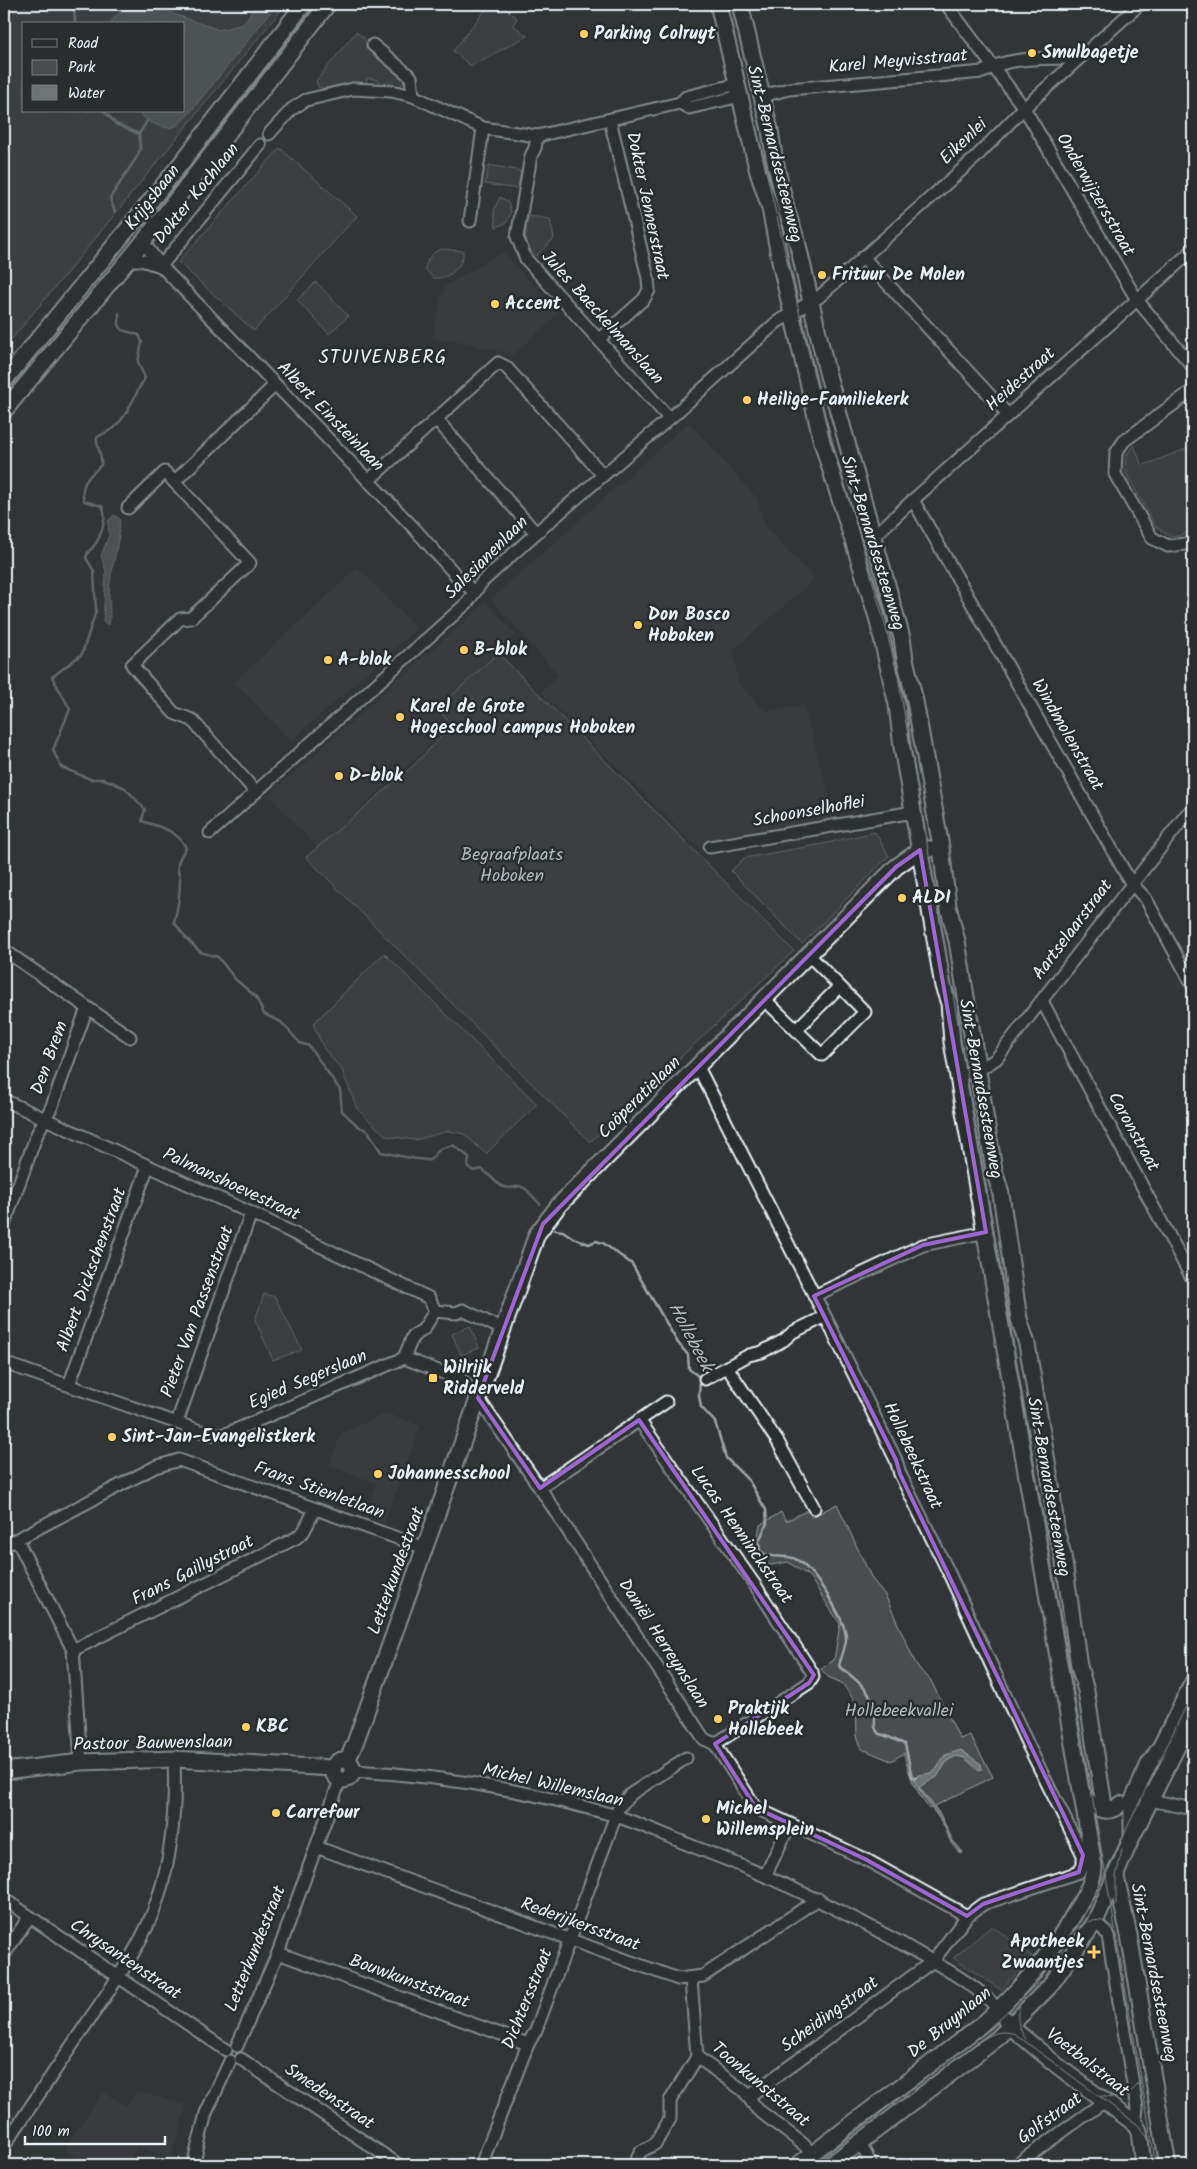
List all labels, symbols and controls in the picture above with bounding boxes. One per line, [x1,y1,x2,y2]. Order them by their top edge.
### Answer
place label: Parking Colruyt [594,20,716,49]
legend [22,22,185,112]
marker: Parking Colruyt [578,28,590,40]
text: Road [68,32,99,56]
place label: Smulbagetje [1042,39,1139,68]
street label: Karel Meyvisstraat [827,41,970,83]
marker: Smulbagetje [1026,47,1038,59]
text: Park [68,56,96,80]
street label: Sint-Bernardsesteenweg [738,62,810,246]
text: Water [68,82,105,106]
street label: Eikenlei [933,111,995,172]
street label: Onderwijzersstraat [1048,128,1143,263]
street label: Dokter Jennerstraat [617,129,677,284]
street label: Dokter Kochlaan [147,137,247,251]
street label: Krijgsbaan [118,158,188,238]
street label: Jules Baeckelmanslaan [534,244,670,392]
place label: Frituur De Molen [832,261,965,290]
marker: Frituur De Molen [816,269,828,281]
place label: Accent [505,290,562,319]
marker: Accent [489,298,501,310]
street label: Heidestraat [979,340,1063,420]
district label: STUIVENBERG [319,343,447,373]
street label: Albert Einsteinlaan [269,355,391,479]
place label: Heilige-Familiekerk [757,386,909,415]
marker: Heilige-Familiekerk [741,394,753,406]
street label: Sint-Bernardsesteenweg [832,452,912,634]
street label: Salesianenlaan [438,509,536,607]
place label: Don Bosco Hoboken [648,601,730,651]
marker: Don Bosco Hoboken [632,619,644,631]
place label: B-blok [474,636,528,665]
marker: B-blok [458,644,470,656]
place label: A-blok [338,646,392,675]
marker: A-blok [322,654,334,666]
street label: Windmolenstraat [1023,673,1112,798]
place label: Karel de Grote Hogeschool campus Hoboken [410,693,635,743]
marker: Karel de Grote Hogeschool campus Hoboken [394,711,406,723]
place label: D-blok [349,762,404,791]
marker: D-blok [333,770,345,782]
street label: Schoonselhoflei [751,788,868,836]
park label: Begraafplaats Hoboken [461,841,563,891]
street label: Aartselaarstraat [1025,873,1121,987]
place label: ALDI [912,884,951,913]
marker: ALDI [896,892,908,904]
street label: Sint-Bernardsesteenweg [950,997,1010,1181]
street label: Den Brem [23,1017,77,1099]
street label: Coöperatielaan [591,1049,689,1147]
street label: Caronstraat [1099,1087,1167,1178]
street label: Palmanshoevestraat [157,1140,305,1230]
street label: Albert Dickschenstraat [49,1183,136,1356]
street label: Pieter Van Passenstraat [153,1221,243,1402]
water label: Hollebeek [659,1297,722,1380]
street label: Egied Segerslaan [244,1342,372,1418]
place label: Wilrijk Ridderveld [443,1354,524,1404]
marker: Wilrijk Ridderveld [427,1372,439,1384]
street label: Sint-Bernardsesteenweg [1018,1395,1078,1579]
street label: Hollebeekstraat [874,1397,950,1515]
place label: Sint-Jan-Evangelistkerk [122,1423,316,1452]
marker: Sint-Jan-Evangelistkerk [106,1431,118,1443]
street label: Frans Stienletlaan [250,1454,388,1528]
place label: Johannesschool [388,1460,510,1489]
street label: Lucas Henninckstraat [682,1460,800,1611]
marker: Johannesschool [372,1468,384,1480]
street label: Letterkundestraat [360,1502,434,1639]
street label: Frans Gaillystraat [127,1527,260,1614]
street label: Daniël Herreynslaan [610,1573,716,1715]
place label: Praktijk Hollebeek [728,1695,804,1745]
park label: Hollebeekvallei [845,1697,954,1726]
place label: KBC [256,1713,289,1742]
marker: Praktijk Hollebeek [712,1713,724,1725]
marker: KBC [240,1721,252,1733]
street label: Pastoor Bauwenslaan [73,1728,233,1760]
street label: Michel Willemslaan [480,1756,626,1816]
place label: Michel Willemsplein [716,1795,814,1845]
place label: Carrefour [286,1799,361,1828]
marker: Carrefour [270,1807,282,1819]
marker: Michel Willemsplein [700,1813,712,1825]
street label: Letterkundestraat [217,1880,295,2017]
street label: Sint-Bernardsesteenweg [1121,1881,1185,2065]
street label: Rederijkersstraat [516,1890,645,1960]
street label: Chrysantenstraat [63,1912,188,2009]
place label: Apotheek Zwaantjes [1001,1928,1085,1978]
street label: Dichtersstraat [495,1943,562,2054]
marker: Apotheek Zwaantjes [1088,1946,1100,1958]
street label: Bouwkunststraat [345,1947,474,2018]
street label: Scheidingstraat [775,1969,886,2061]
street label: De Bruynlaan [901,1980,999,2066]
street label: Voetbalstraat [1039,2021,1136,2106]
street label: Toonkunststraat [704,2035,817,2136]
street label: Smedenstraat [278,2056,381,2138]
street label: Golfstraat [1011,2085,1090,2153]
scale bar [25,2114,165,2146]
text: 100 m [32,2120,70,2144]

